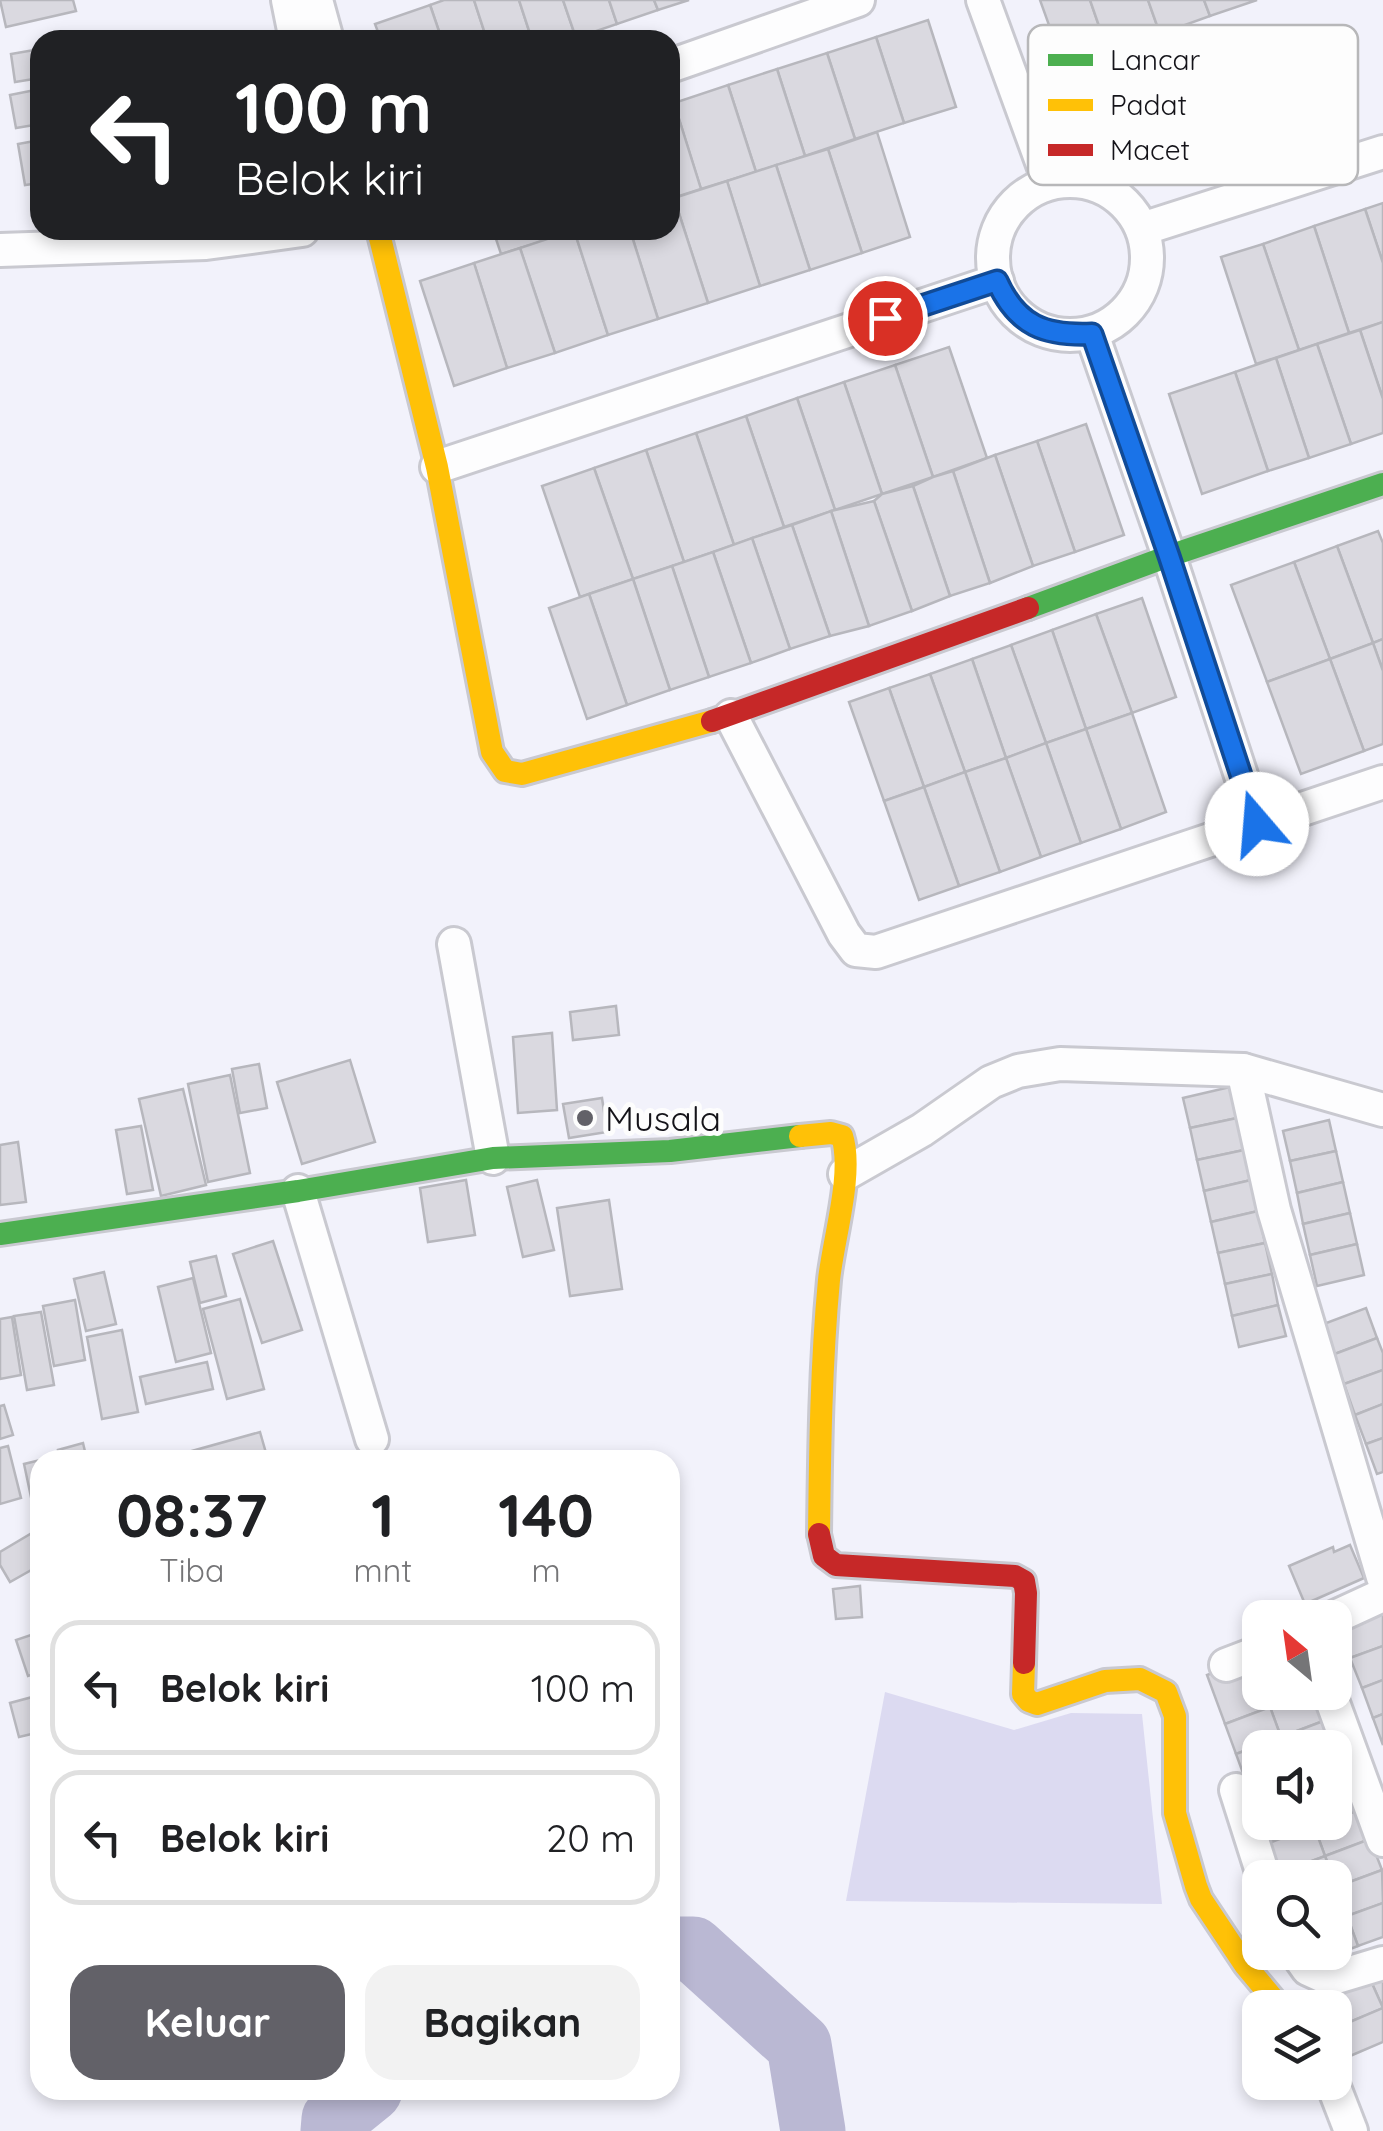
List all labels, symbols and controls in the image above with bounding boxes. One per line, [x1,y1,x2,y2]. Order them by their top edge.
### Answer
legend [1028,25,1358,185]
text: Lancar [1110,42,1201,77]
text: 100 m [235,63,432,151]
icon: left [70,70,200,200]
text: Padat [1110,87,1187,122]
text: Macet [1110,132,1190,167]
text: Belok kiri [235,150,424,206]
pin [843,276,928,361]
icon: arrive [858,291,913,346]
position arrow [1205,772,1309,876]
place label: Musala [605,1096,721,1140]
marker: Musala [574,1107,596,1129]
text: 08:37 [116,1477,267,1552]
text: 1 [371,1477,395,1552]
text: 140 [498,1477,594,1552]
text: Tiba [159,1550,224,1590]
text: mnt [354,1550,412,1590]
text: m [531,1550,561,1590]
north arrow [1242,1600,1352,1710]
map controls [1242,1600,1352,2100]
icon: left [75,1660,130,1715]
text: Belok kiri [160,1664,329,1712]
text: 100 m [531,1664,635,1712]
button: sound [1242,1730,1352,1840]
icon: left [75,1810,130,1865]
text: Belok kiri [160,1814,329,1862]
text: 20 m [546,1814,635,1862]
button: search [1242,1860,1352,1970]
button: Keluar [70,1965,345,2080]
button: Bagikan [365,1965,640,2080]
button: layers [1242,1990,1352,2100]

